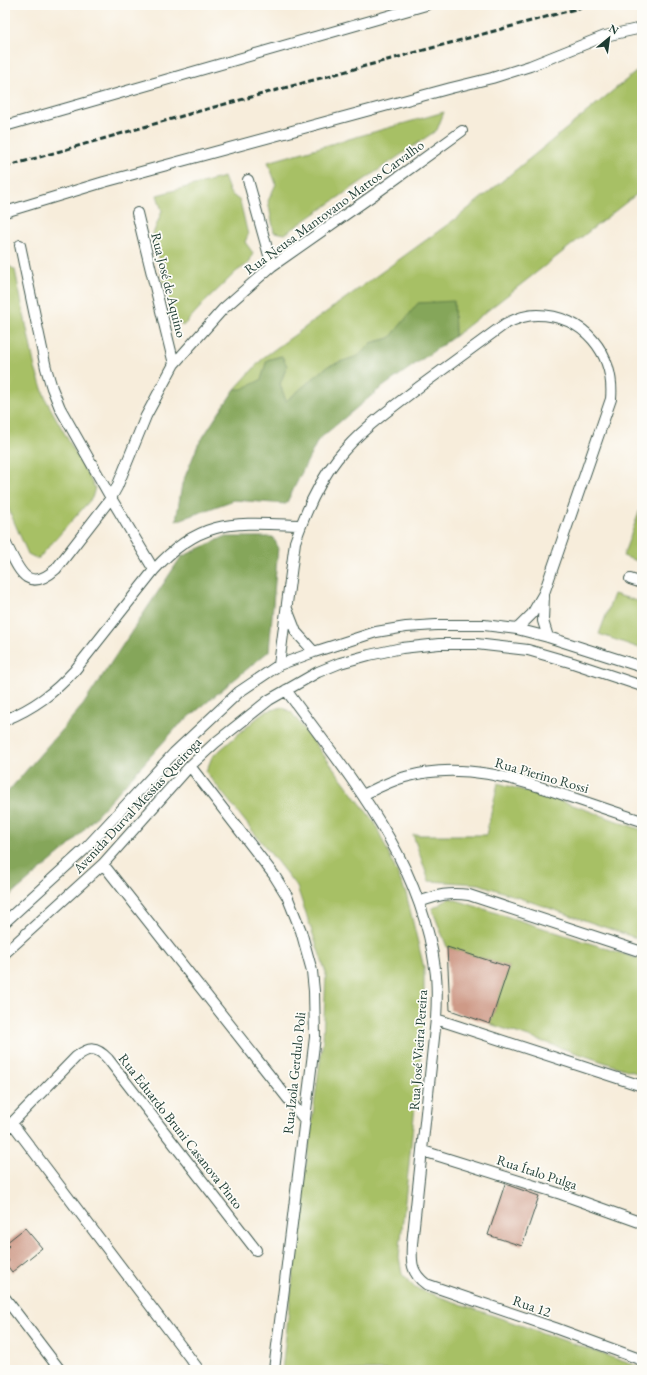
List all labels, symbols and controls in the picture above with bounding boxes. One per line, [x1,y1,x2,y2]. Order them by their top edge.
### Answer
north arrow [589,18,629,58]
text: N [607,21,621,38]
street label: Rua Neusa Mantovano Mattos Carvalho [241,136,427,278]
street label: Rua José de Aquino [147,231,191,339]
street label: Avenida Durval Messias Queiroga [68,733,205,878]
street label: Rua Pierino Rossi [493,753,592,797]
street label: Rua José Vieira Pereira [405,989,431,1111]
street label: Rua Izola Gerdulo Poli [279,1010,309,1135]
street label: Rua Eduardo Bruni Casanova Pinto [115,1050,247,1213]
street label: Rua Ítalo Pulga [494,1151,580,1194]
street label: Rua 12 [511,1291,554,1321]

